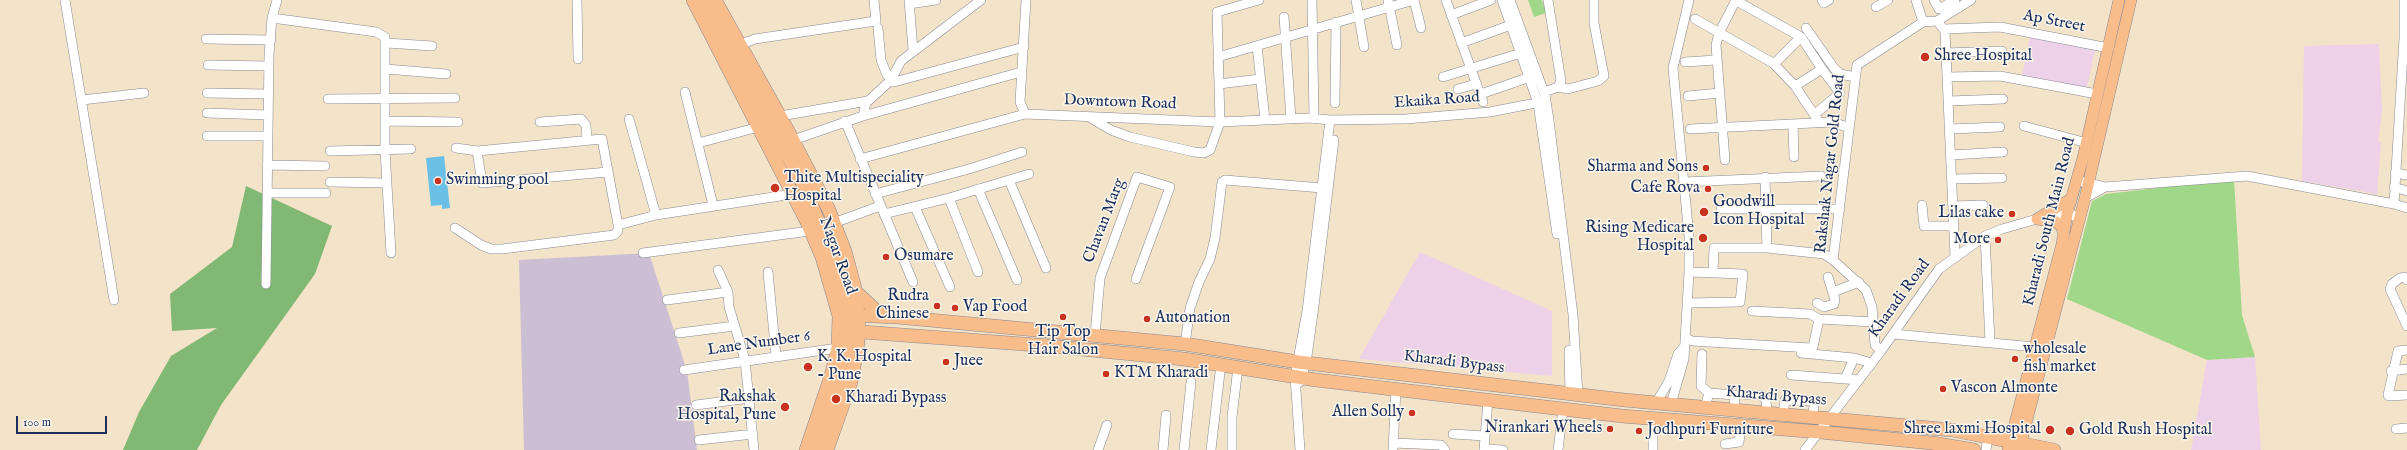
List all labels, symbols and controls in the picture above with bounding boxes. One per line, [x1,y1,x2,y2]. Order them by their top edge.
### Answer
street label: Ap Street [2021,7,2087,37]
place label: Shree Hospital [1934,47,2032,67]
marker: Shree Hospital [1919,51,1931,63]
street label: Rakshak Nagar Gold Road [1812,74,1850,254]
street label: Ekaika Road [1393,88,1481,114]
street label: Downtown Road [1063,91,1177,115]
street label: Kharadi South Main Road [2020,136,2080,308]
place label: Sharma and Sons [1587,158,1698,178]
marker: Sharma and Sons [1701,163,1711,173]
place label: Thite Multispeciality Hospital [784,169,924,207]
place label: Swimming pool [446,171,549,191]
marker: Swimming pool [433,176,443,186]
street label: Chavan Marg [1080,176,1130,266]
place label: Cafe Rova [1631,179,1700,199]
marker: Thite Multispeciality Hospital [769,182,781,194]
marker: Cafe Rova [1703,184,1713,194]
place label: Goodwill Icon Hospital [1713,193,1805,231]
place label: Lilas cake [1938,204,2004,224]
marker: Goodwill Icon Hospital [1698,206,1710,218]
marker: Lilas cake [2007,209,2017,219]
street label: Nagar Road [814,214,860,298]
place label: Rising Medicare Hospital [1585,219,1694,257]
place label: More [1953,230,1990,250]
marker: Rising Medicare Hospital [1697,232,1709,244]
marker: More [1993,235,2003,245]
place label: Osumare [894,247,954,267]
marker: Osumare [881,252,891,262]
street label: Kharadi Road [1865,256,1935,342]
place label: Rudra Chinese [876,287,929,325]
place label: Vap Food [963,298,1027,318]
marker: Rudra Chinese [932,301,942,311]
marker: Vap Food [950,303,960,313]
place label: Autonation [1155,309,1230,329]
marker: Tip Top Hair Salon [1058,312,1068,322]
marker: Autonation [1142,314,1152,324]
place label: Tip Top Hair Salon [1028,323,1098,361]
street label: Lane Number 6 [706,327,812,361]
place label: wholesale fish market [2023,340,2096,378]
street label: Kharadi Bypass [1403,347,1505,379]
place label: K. K. Hospital - Pune [817,348,912,386]
place label: Juee [954,352,983,372]
marker: wholesale fish market [2010,354,2020,364]
marker: Juee [941,357,951,367]
marker: K. K. Hospital - Pune [802,361,814,373]
place label: KTM Kharadi [1114,364,1208,384]
marker: KTM Kharadi [1101,369,1111,379]
place label: Vascon Almonte [1951,379,2058,399]
street label: Kharadi Bypass [1725,383,1827,411]
marker: Vascon Almonte [1938,384,1948,394]
place label: Rakshak Hospital, Pune [677,388,776,426]
place label: Kharadi Bypass [845,389,946,409]
marker: Kharadi Bypass [830,393,842,405]
marker: Rakshak Hospital, Pune [779,401,791,413]
place label: Allen Solly [1332,403,1404,423]
scale bar [18,408,109,434]
marker: Allen Solly [1407,408,1417,418]
text: 100 m [23,415,51,430]
place label: Nirankari Wheels [1484,419,1602,439]
place label: Shree laxmi Hospital [1904,420,2041,440]
place label: Jodhpuri Furniture [1647,421,1773,441]
place label: Gold Rush Hospital [2079,421,2212,441]
marker: Nirankari Wheels [1605,424,1615,434]
marker: Shree laxmi Hospital [2044,424,2056,436]
marker: Gold Rush Hospital [2064,425,2076,437]
marker: Jodhpuri Furniture [1634,426,1644,436]

